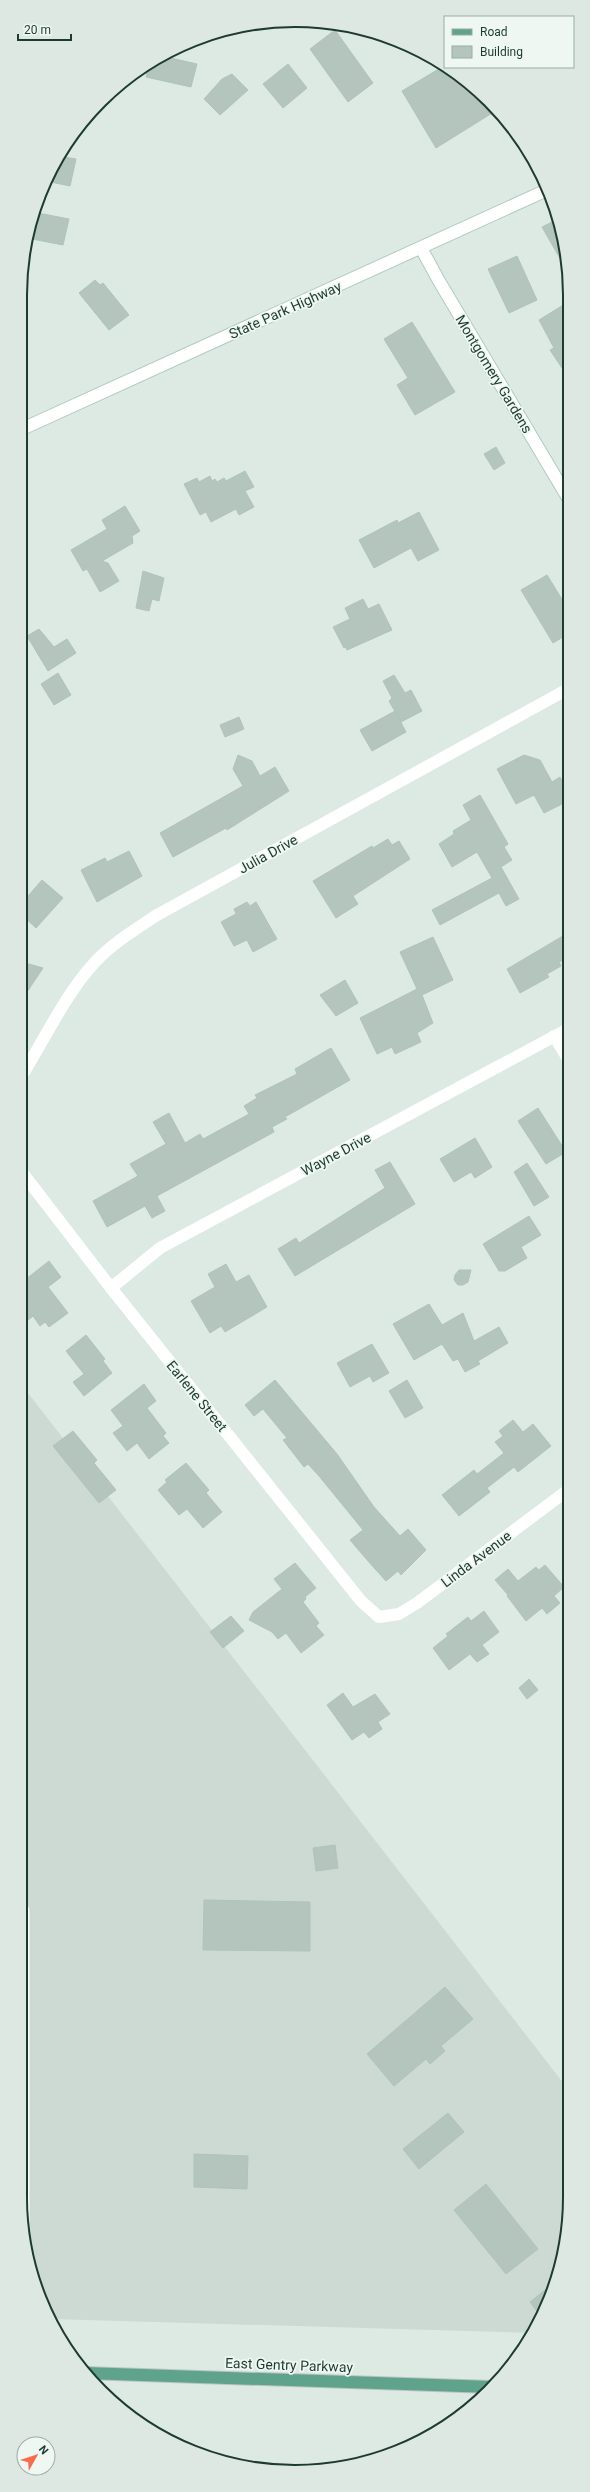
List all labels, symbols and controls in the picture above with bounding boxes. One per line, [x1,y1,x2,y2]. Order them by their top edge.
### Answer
scale bar [18,16,71,42]
legend [444,16,574,68]
text: 20 m [24,23,51,37]
text: Road [480,25,508,39]
text: Building [480,45,523,59]
street label: State Park Highway [226,278,344,342]
street label: Montgomery Gardens [452,312,536,436]
street label: Julia Drive [236,831,300,877]
street label: Wayne Drive [299,1129,373,1179]
street label: Earlene Street [163,1357,231,1435]
street label: Linda Avenue [438,1527,514,1591]
street label: East Gentry Parkway [225,2355,354,2375]
north arrow [16,2436,56,2476]
text: N [36,2443,51,2457]

